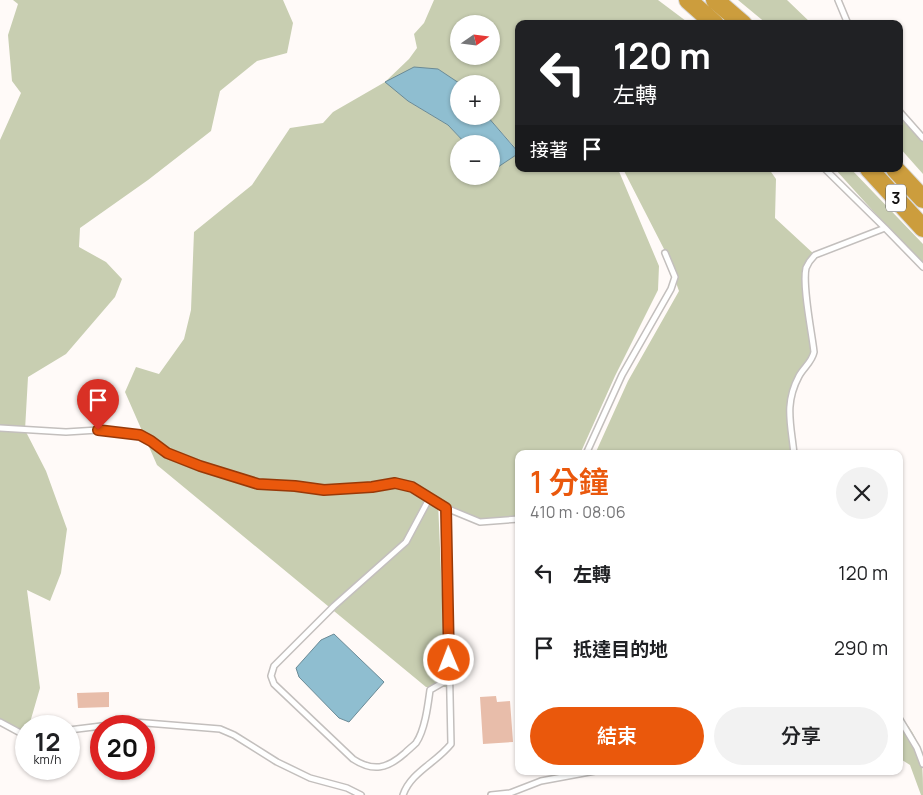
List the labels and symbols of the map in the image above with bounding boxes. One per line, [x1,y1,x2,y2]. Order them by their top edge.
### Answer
north arrow [450,15,500,65]
road number: 3 [886,184,906,212]
pin [77,379,119,430]
position arrow [422,633,474,685]
speed limit sign: 20 [90,715,155,780]

